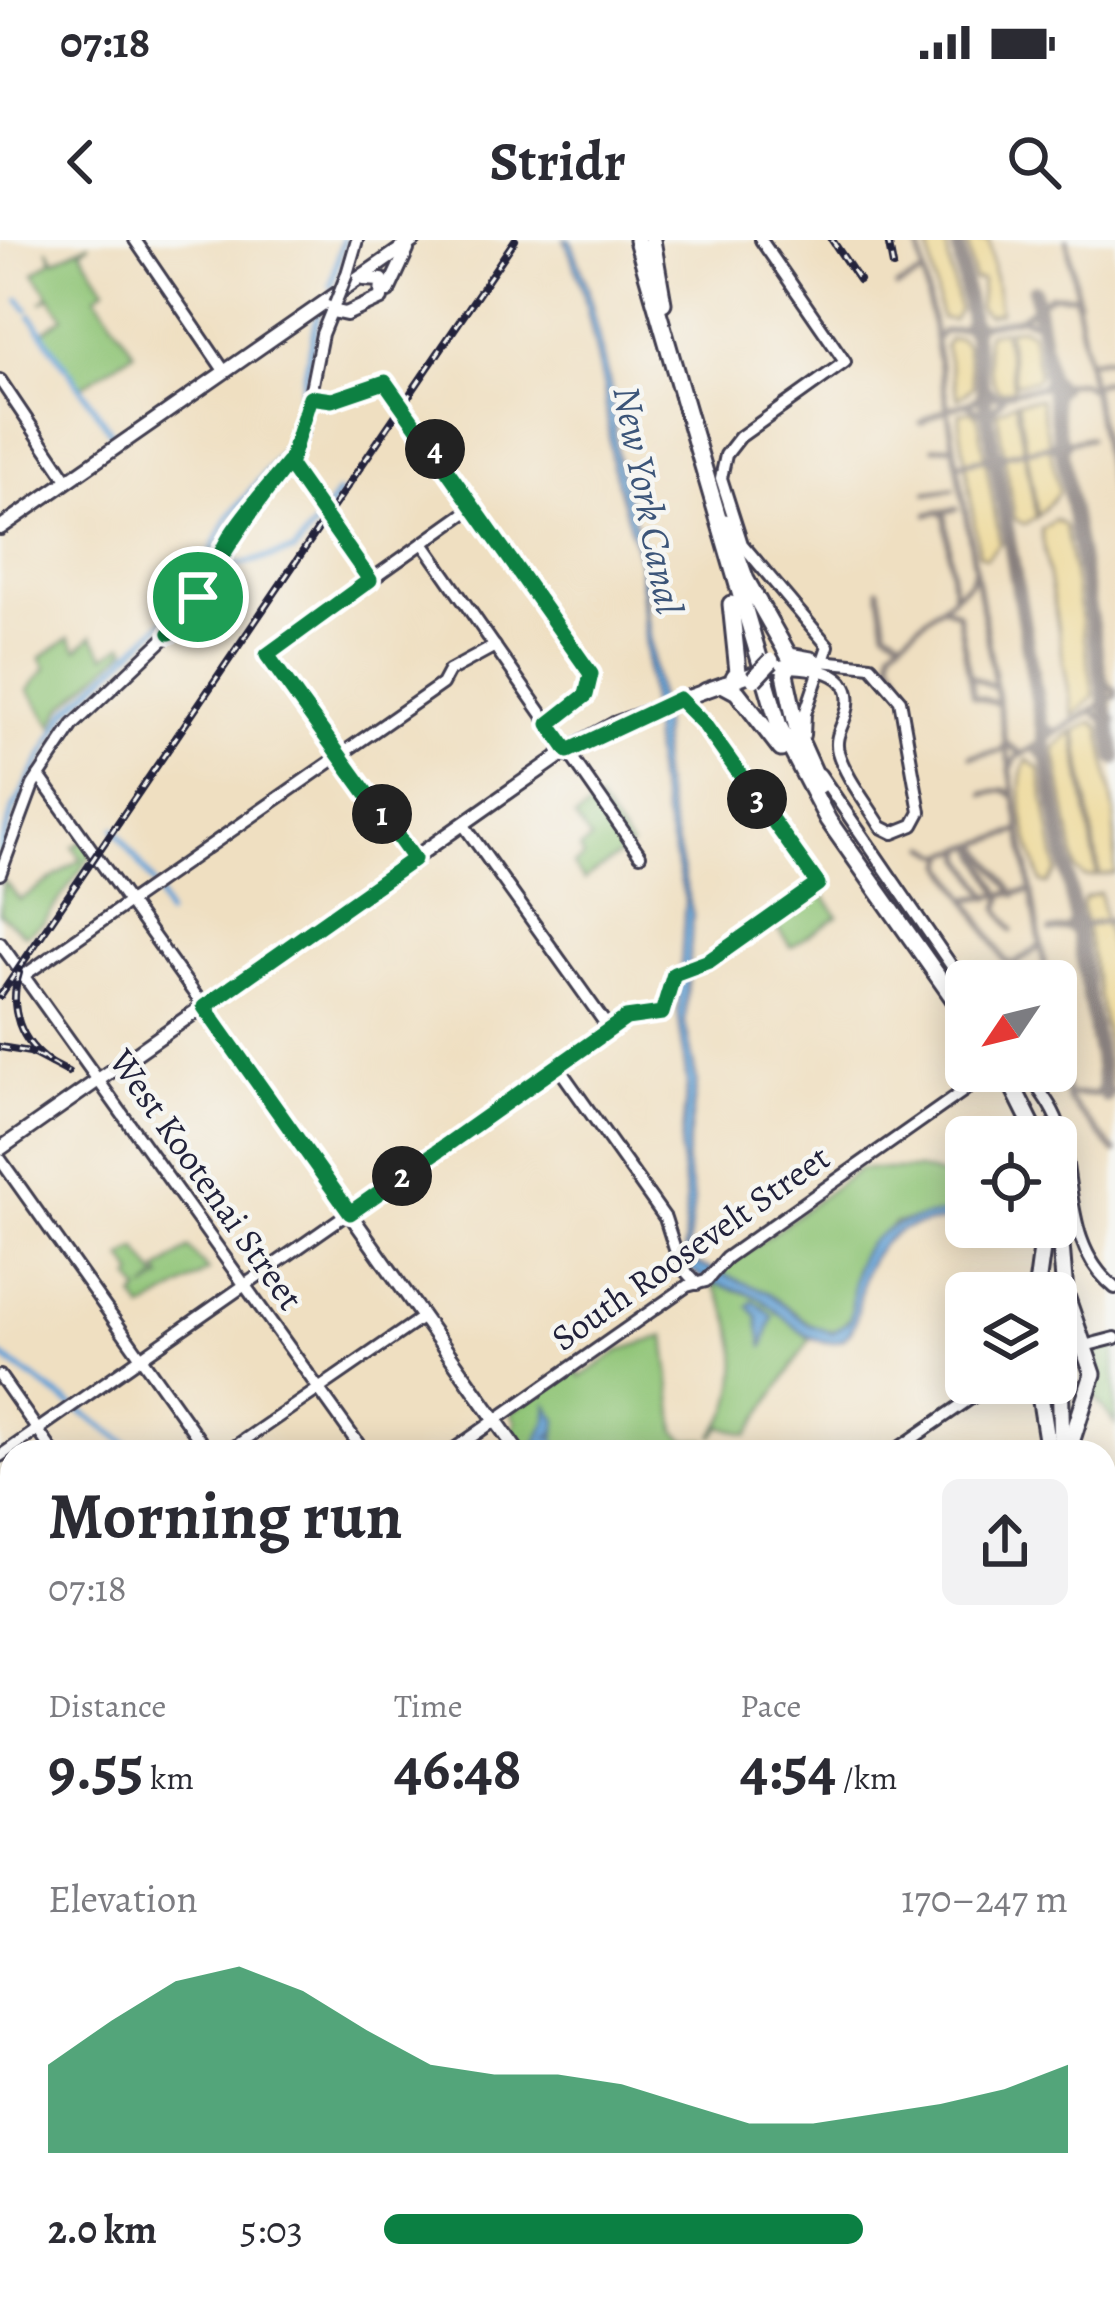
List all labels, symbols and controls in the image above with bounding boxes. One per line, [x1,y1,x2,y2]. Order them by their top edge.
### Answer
text: 07:18 [60,11,150,73]
text: Stridr [489,125,626,199]
icon: back [48,129,114,195]
icon: search [1001,129,1067,195]
water label: New York Canal [600,382,697,619]
pin: 4 [405,419,465,479]
text: 4 [427,426,443,471]
pin [147,546,249,648]
icon: arrive [165,564,231,630]
pin: 3 [727,769,787,829]
text: 3 [750,776,764,821]
pin: 1 [352,784,412,844]
text: 1 [376,791,388,836]
north arrow [945,960,1077,1092]
map controls [945,960,1077,1404]
street label: West Kootenai Street [98,1038,315,1320]
button: locate [945,1116,1077,1248]
street label: South Roosevelt Street [541,1133,839,1362]
pin: 2 [372,1146,432,1206]
text: 2 [394,1153,410,1198]
button: layers [945,1272,1077,1404]
text: Morning run [48,1471,403,1561]
button: share [942,1479,1068,1605]
text: 07:18 [48,1561,127,1614]
text: Distance [48,1683,166,1728]
text: Time [394,1683,463,1728]
text: Pace [740,1683,801,1728]
text: 9.55 [48,1728,144,1810]
text: 46:48 [394,1728,522,1810]
text: 4:54 [740,1728,836,1810]
text: km [144,1755,194,1800]
text: /km [836,1755,898,1800]
text: Elevation [48,1872,198,1925]
text: 170–247 m [901,1872,1068,1925]
text: 2.0 km [48,2203,157,2256]
text: 5:03 [240,2203,303,2256]

